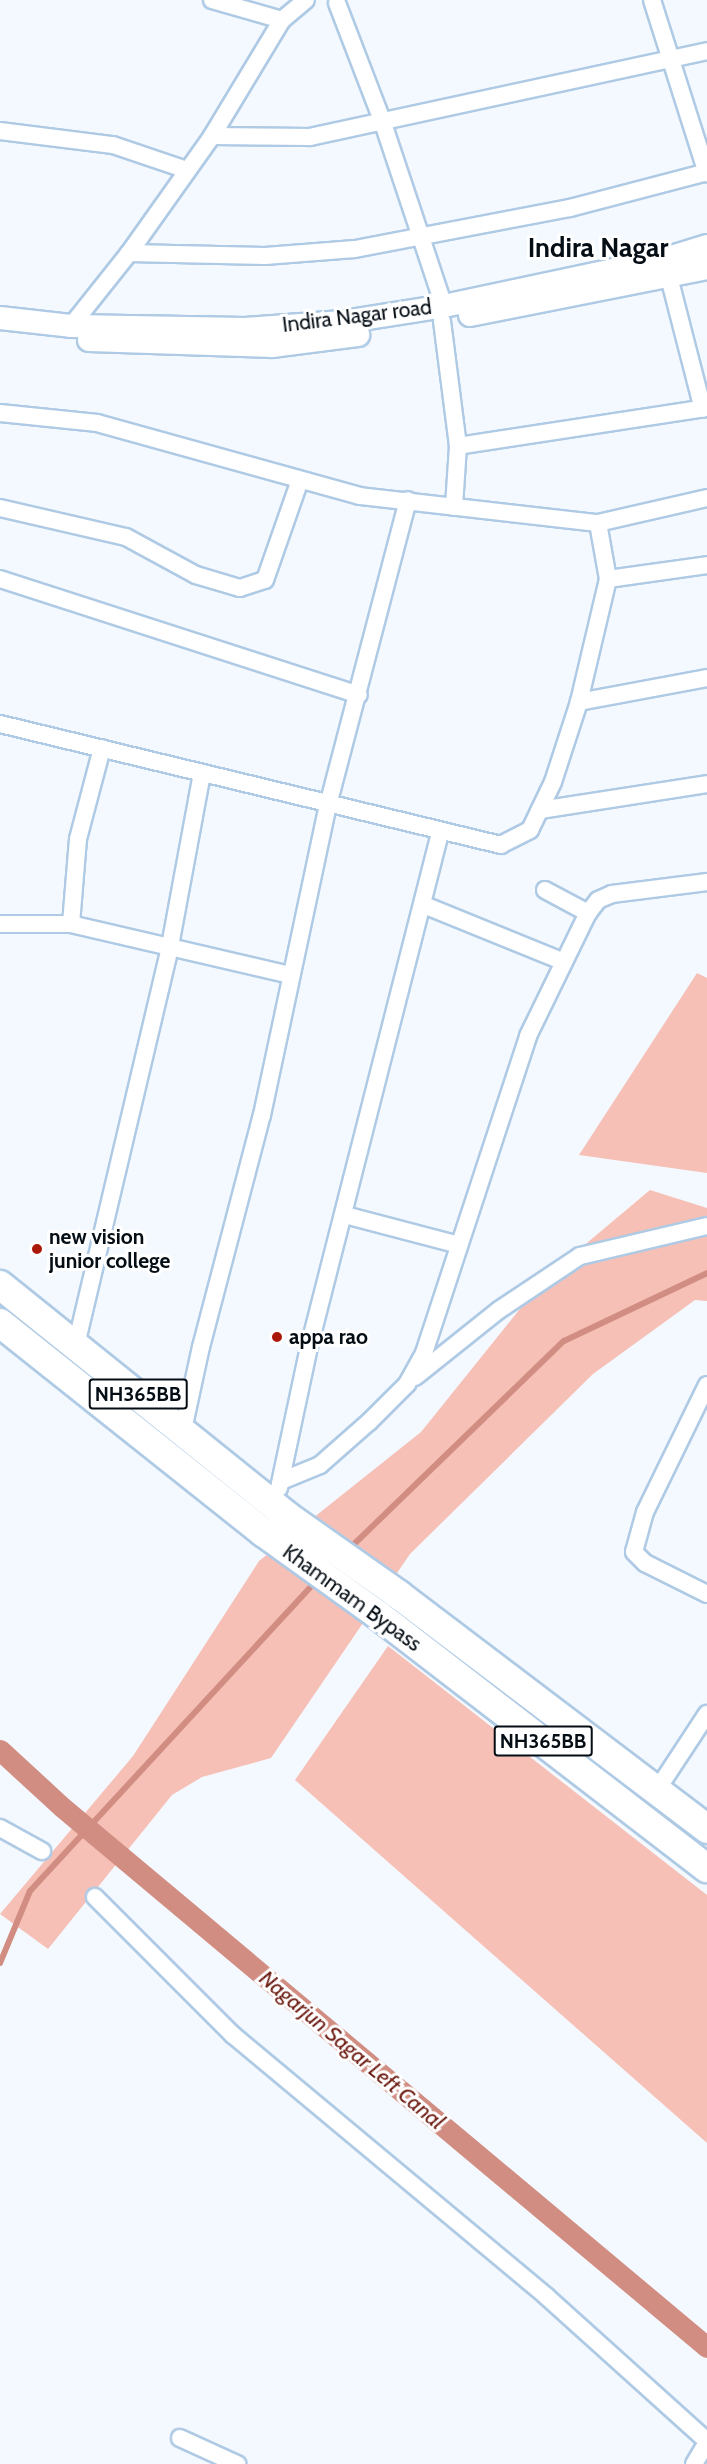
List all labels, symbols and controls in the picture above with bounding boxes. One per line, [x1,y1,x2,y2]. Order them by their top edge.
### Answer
district label: Indira Nagar [528,232,668,264]
street label: Indira Nagar road [281,294,433,338]
place label: new vision junior college [49,1224,170,1274]
marker: new vision junior college [30,1242,44,1256]
place label: appa rao [289,1324,368,1350]
marker: appa rao [270,1330,284,1344]
road number: NH365BB [88,1377,188,1411]
street label: Khammam Bypass [278,1539,426,1657]
road number: NH365BB [494,1724,592,1758]
water label: Nagarjun Sagar Left Canal [254,1965,450,2135]

